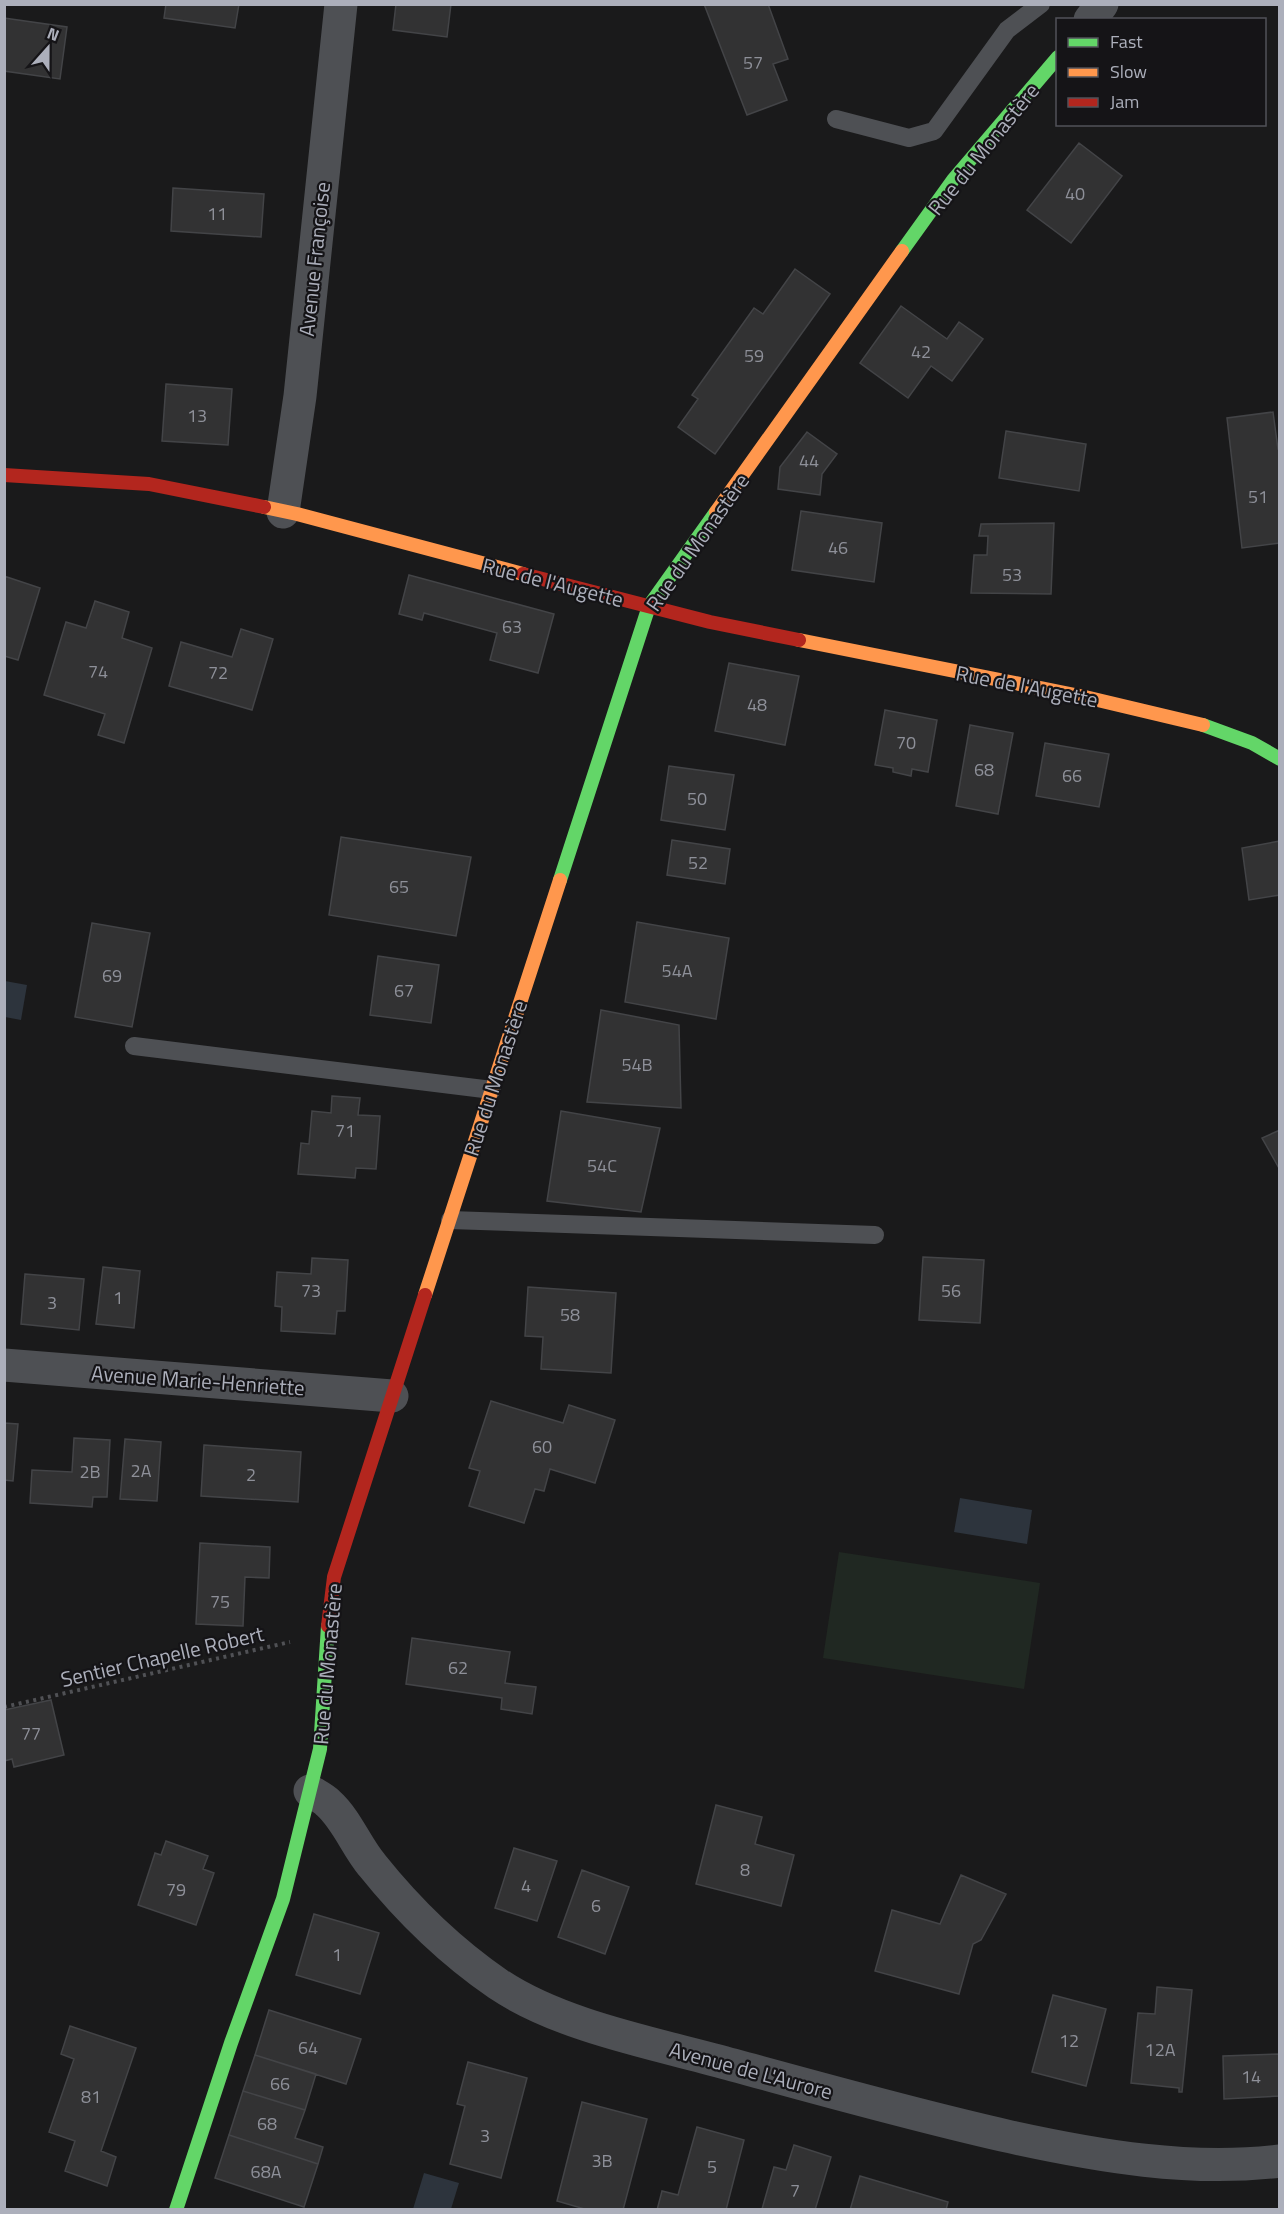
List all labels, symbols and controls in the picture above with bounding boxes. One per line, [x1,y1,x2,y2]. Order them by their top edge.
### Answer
north arrow [18,18,78,78]
legend [1056,18,1266,126]
text: N [44,21,63,47]
text: Fast [1110,28,1143,55]
house number: 57 [743,49,763,76]
text: Slow [1110,58,1147,85]
street label: Rue du Monastère [920,76,1046,222]
text: Jam [1110,88,1139,115]
street label: Avenue Françoise [290,180,338,338]
house number: 40 [1065,180,1085,207]
house number: 11 [207,200,227,227]
house number: 42 [911,338,931,365]
house number: 59 [744,342,764,369]
house number: 13 [187,402,207,429]
house number: 44 [799,447,819,474]
street label: Rue du Monastère [637,466,757,618]
house number: 51 [1248,483,1268,510]
house number: 46 [828,534,848,561]
street label: Rue de l'Augette [479,549,627,615]
house number: 53 [1002,561,1022,588]
house number: 63 [502,613,522,640]
street label: Rue de l'Augette [953,657,1101,715]
house number: 74 [88,658,108,685]
house number: 72 [208,659,228,686]
house number: 48 [747,691,767,718]
house number: 70 [896,729,916,756]
house number: 68 [974,756,994,783]
house number: 66 [1062,762,1082,789]
house number: 50 [687,785,707,812]
house number: 52 [688,849,708,876]
house number: 65 [389,873,409,900]
house number: 54A [662,957,693,984]
house number: 69 [102,962,122,989]
house number: 67 [394,977,414,1004]
street label: Rue du Monastère [455,996,535,1160]
house number: 54B [621,1051,653,1078]
house number: 71 [335,1117,355,1144]
house number: 54C [587,1152,617,1179]
house number: 73 [301,1277,321,1304]
house number: 56 [941,1277,961,1304]
house number: 1 [113,1284,123,1311]
house number: 3 [47,1289,57,1316]
house number: 58 [560,1301,580,1328]
street label: Avenue Marie-Henriette [90,1357,306,1403]
house number: 60 [532,1433,552,1460]
house number: 2A [131,1457,152,1484]
house number: 2B [79,1458,101,1485]
house number: 2 [246,1461,256,1488]
street label: Rue du Monastère [304,1582,350,1746]
house number: 75 [210,1588,230,1615]
street label: Sentier Chapelle Robert [57,1617,267,1695]
house number: 62 [448,1654,468,1681]
house number: 77 [21,1720,41,1747]
house number: 8 [740,1856,750,1883]
house number: 4 [521,1872,531,1899]
house number: 79 [166,1876,186,1903]
house number: 6 [591,1892,601,1919]
house number: 1 [332,1941,342,1968]
house number: 12 [1059,2027,1079,2054]
street label: Avenue de L'Aurore [666,2033,836,2107]
house number: 64 [298,2034,318,2061]
house number: 12A [1145,2036,1176,2063]
house number: 14 [1241,2063,1261,2090]
house number: 66 [270,2070,290,2097]
house number: 81 [81,2083,101,2110]
house number: 68 [257,2110,277,2137]
house number: 3 [480,2122,490,2149]
house number: 3B [591,2147,613,2174]
house number: 5 [707,2153,717,2180]
house number: 68A [251,2158,282,2185]
house number: 7 [790,2177,800,2204]

